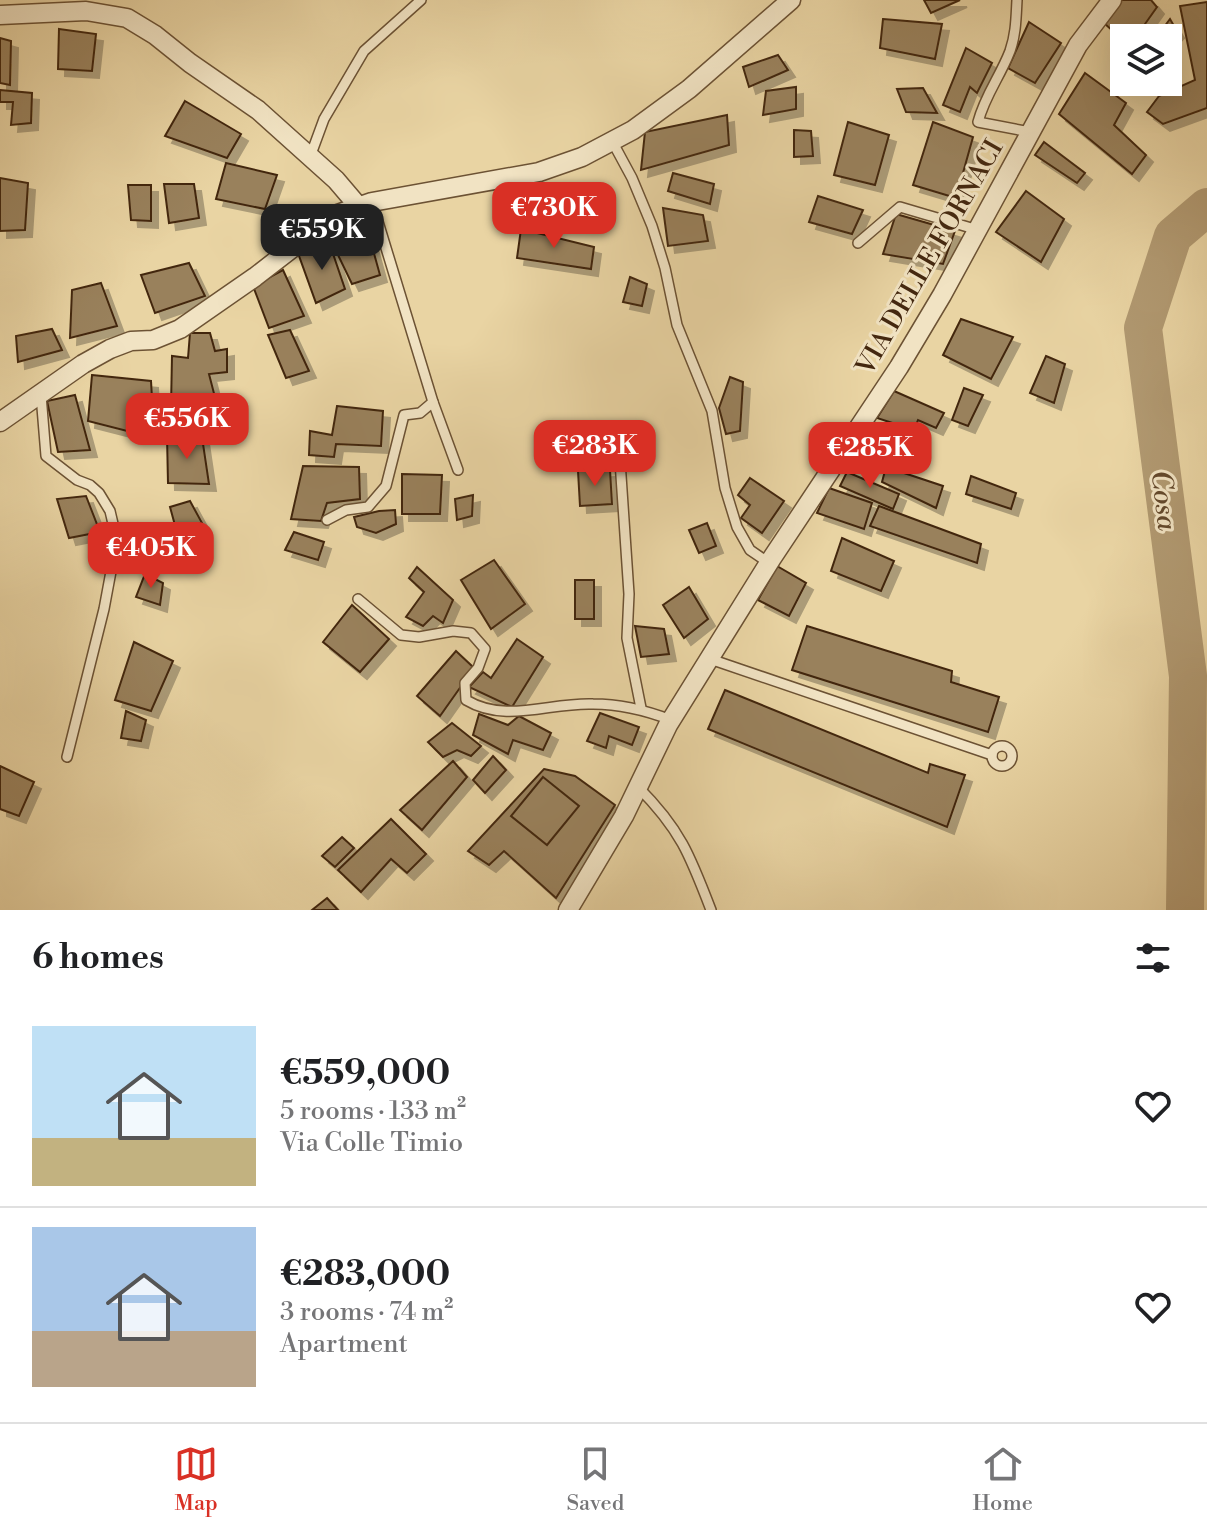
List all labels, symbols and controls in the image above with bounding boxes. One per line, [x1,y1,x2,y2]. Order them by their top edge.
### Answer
map controls [1110,24,1182,96]
button: layers [1110,24,1182,96]
street label: VIA DELLE FORNACI [849,134,1010,382]
pin: €730K [498,182,610,250]
text: €730K [510,192,598,224]
pin: €559K [266,204,378,272]
text: €559K [279,214,365,246]
pin: €556K [131,393,243,461]
text: €556K [144,403,230,435]
pin: €283K [539,420,651,488]
pin: €285K [814,422,926,490]
text: €283K [552,430,638,462]
text: €285K [827,432,913,464]
water label: Cosa [1142,468,1185,533]
pin: €405K [95,522,207,590]
text: €405K [106,532,196,564]
icon: filters [1131,936,1175,980]
text: 6 homes [32,937,164,979]
text: €559,000 [280,1053,450,1095]
icon: home [96,1058,192,1154]
icon: heart [1131,1084,1175,1128]
text: 5 rooms · 133 m² [280,1095,466,1127]
text: Via Colle Timio [280,1127,463,1159]
text: €283,000 [280,1254,450,1296]
icon: home [96,1259,192,1355]
icon: heart [1131,1285,1175,1329]
text: 3 rooms · 74 m² [280,1296,453,1328]
text: Apartment [280,1328,408,1360]
tab: Map [174,1442,218,1517]
tab: Saved [566,1442,624,1517]
tab: Home [972,1442,1033,1517]

